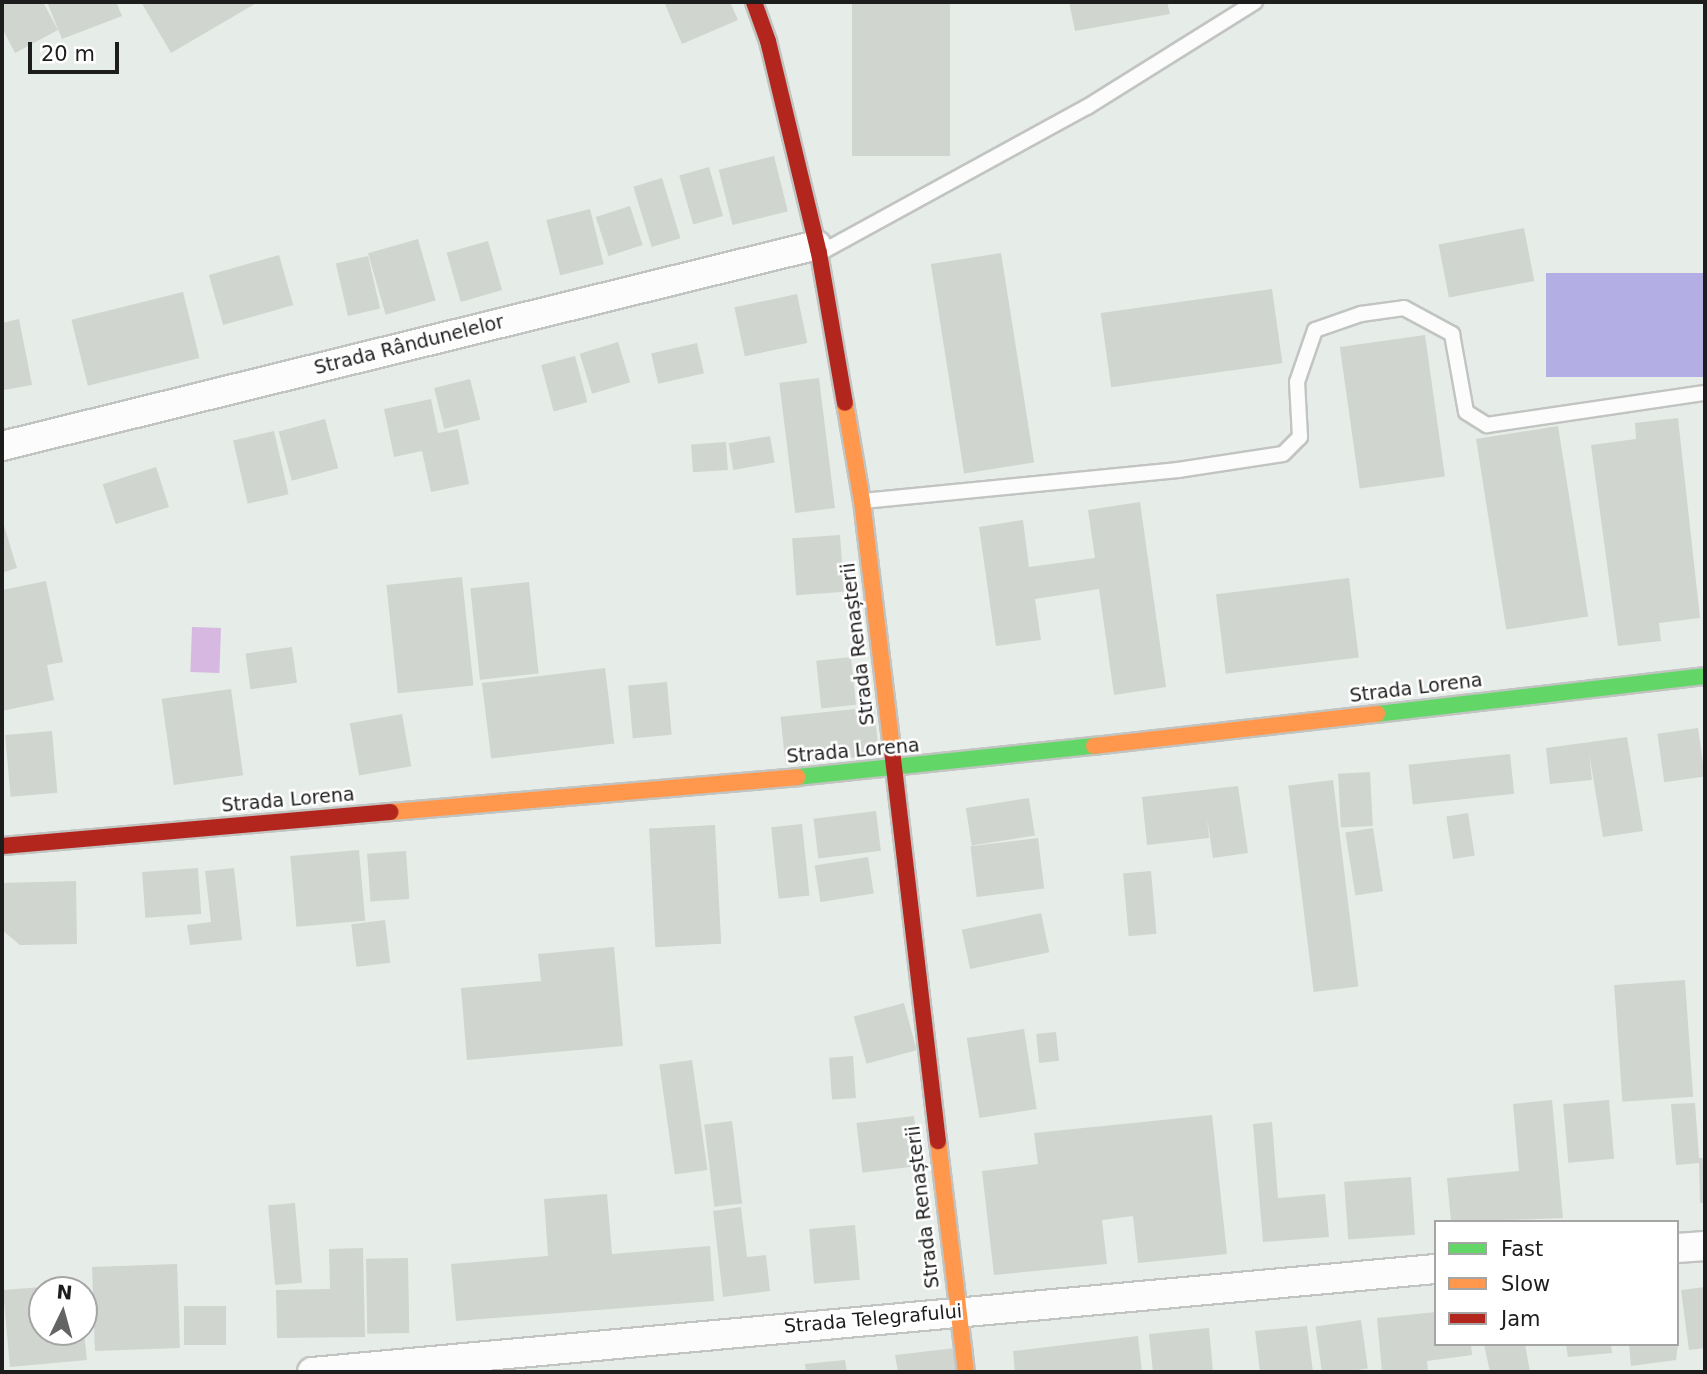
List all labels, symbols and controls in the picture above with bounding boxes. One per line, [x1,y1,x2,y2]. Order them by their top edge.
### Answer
scale bar [32,28,122,72]
text: 20 m [41,42,95,66]
street label: Strada Rândunelelor [312,310,506,380]
street label: Strada Renașterii [837,561,879,727]
street label: Strada Lorena [1348,669,1484,707]
street label: Strada Lorena [786,734,920,768]
street label: Strada Lorena [221,783,355,817]
street label: Strada Renașterii [902,1124,944,1290]
legend [1434,1220,1679,1346]
text: Fast [1501,1237,1543,1261]
text: Slow [1501,1272,1550,1296]
north arrow [28,1276,98,1346]
text: N [56,1280,74,1304]
street label: Strada Telegrafului [783,1300,963,1338]
text: Jam [1501,1307,1541,1331]

